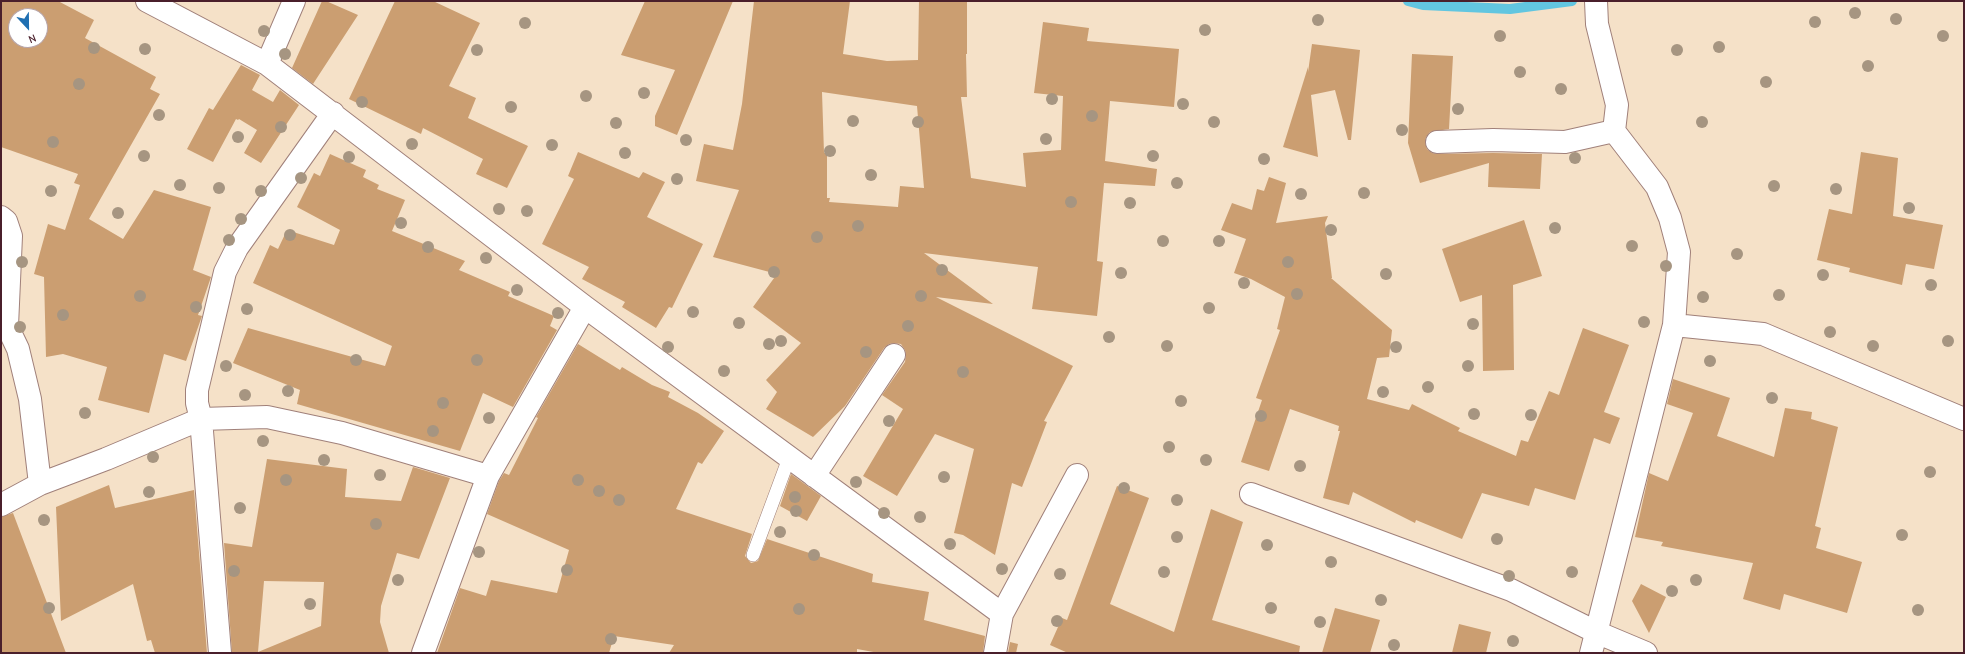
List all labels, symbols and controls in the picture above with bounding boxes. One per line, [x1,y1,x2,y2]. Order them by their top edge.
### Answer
north arrow [8,8,48,48]
text: N [27,31,38,46]

